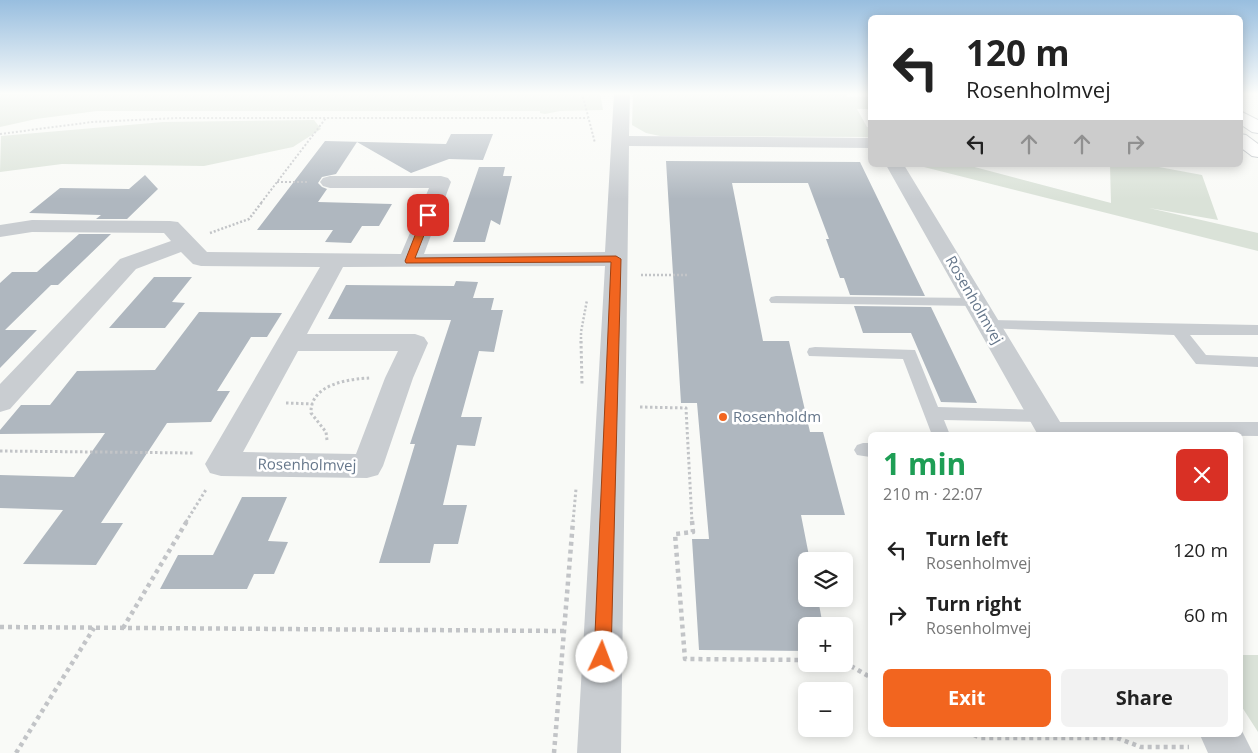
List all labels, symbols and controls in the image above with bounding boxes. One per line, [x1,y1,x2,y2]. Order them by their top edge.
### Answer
text: 120 m [966,29,1070,76]
icon: left [883,35,948,100]
text: Rosenholmvej [966,74,1111,104]
icon: left [962,130,990,158]
icon: ahead [1015,130,1043,158]
icon: ahead [1068,130,1096,158]
icon: right [1121,130,1149,158]
pin [407,194,449,236]
icon: arrive [414,201,442,229]
street label: Rosenholmvej [942,252,1008,347]
place label: Rosenholdm [733,406,821,426]
marker: Rosenholdm [717,411,729,423]
text: 1 min [883,443,966,484]
button: close [1176,449,1228,501]
street label: Rosenholmvej [258,453,357,475]
text: 210 m · 22:07 [883,483,983,505]
text: Turn left [926,526,1008,552]
icon: left [883,536,911,564]
text: 120 m [1173,537,1228,563]
map controls [798,552,853,737]
button: layers [798,552,853,607]
text: Rosenholmvej [926,552,1031,574]
text: Turn right [926,591,1021,617]
icon: right [883,601,911,629]
text: 60 m [1184,602,1228,628]
button: + [798,617,853,672]
text: Rosenholmvej [926,617,1031,639]
position arrow [575,630,627,682]
button: Exit [883,669,1051,727]
button: Share [1061,669,1228,727]
button: − [798,682,853,737]

